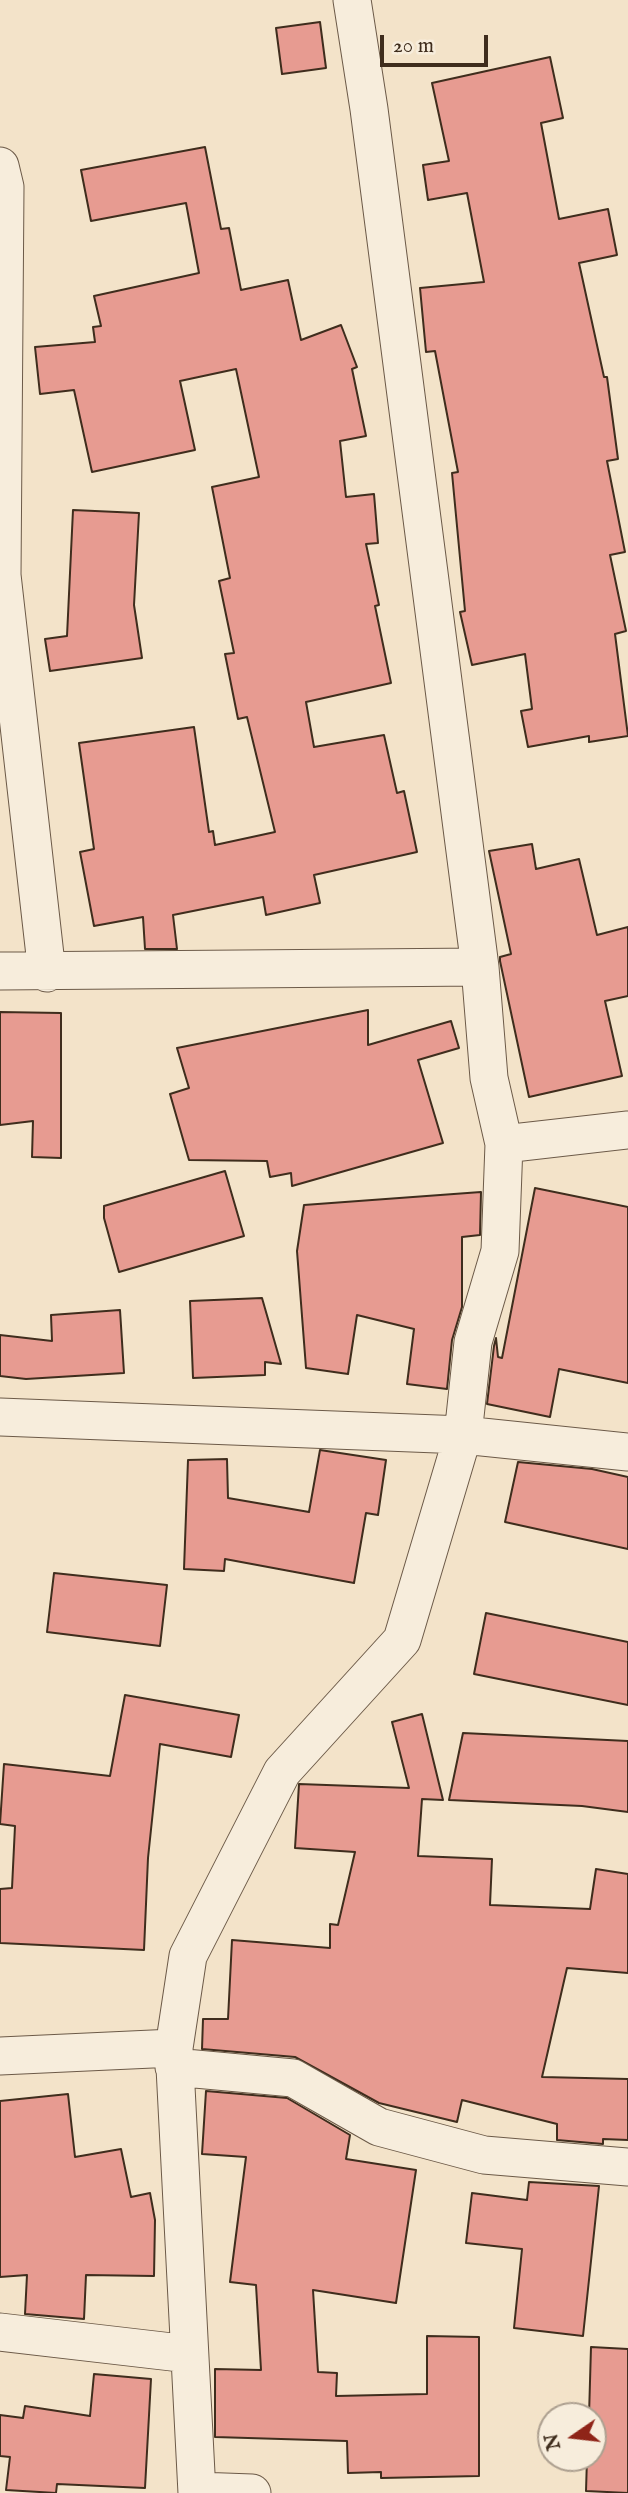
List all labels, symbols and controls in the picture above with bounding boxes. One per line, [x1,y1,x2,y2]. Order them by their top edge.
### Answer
scale bar [383,21,491,65]
text: 20 m [393,33,434,60]
north arrow [537,2402,607,2472]
text: N [540,2431,567,2452]

